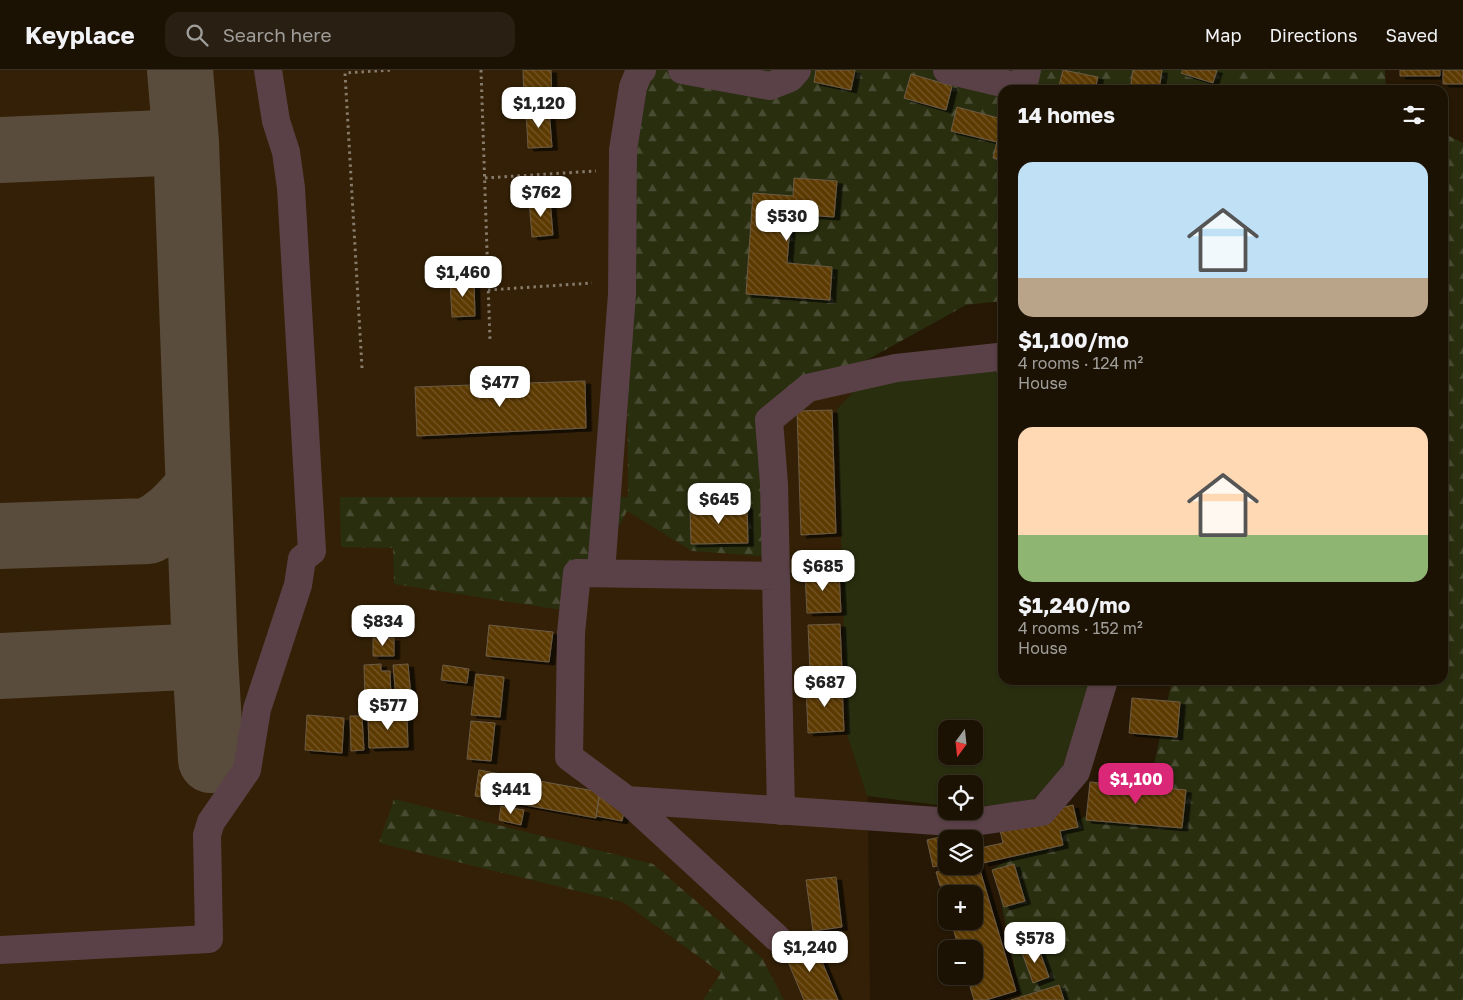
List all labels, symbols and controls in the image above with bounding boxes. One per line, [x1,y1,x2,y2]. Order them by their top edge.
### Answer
search box [165,12,515,57]
text: Keyplace [25,20,135,49]
icon: search [183,21,211,49]
text: Search here [223,23,332,46]
text: Map [1205,24,1241,46]
text: Directions [1269,24,1357,46]
text: Saved [1385,24,1438,46]
pin: $1,120 [498,87,580,129]
text: $1,120 [513,93,565,113]
icon: filters [1400,101,1428,129]
text: 14 homes [1018,102,1115,128]
pin: $762 [511,176,571,218]
text: $762 [521,182,561,202]
icon: home [1178,195,1268,285]
pin: $530 [757,200,817,242]
text: $530 [767,206,807,226]
pin: $1,460 [422,256,504,298]
text: $1,460 [436,262,490,282]
text: $1,100/mo [1018,327,1129,353]
text: 4 rooms · 124 m² [1018,353,1143,373]
pin: $477 [470,366,530,408]
text: $477 [481,372,519,392]
text: House [1018,373,1067,393]
icon: home [1178,460,1268,550]
pin: $645 [689,482,749,525]
text: $645 [699,489,739,509]
pin: $685 [793,550,853,592]
text: $685 [803,556,843,576]
text: $1,240/mo [1018,592,1130,618]
pin: $834 [353,604,413,647]
text: $834 [363,611,403,631]
text: 4 rooms · 152 m² [1018,618,1143,638]
text: House [1018,638,1067,658]
pin: $687 [795,666,855,708]
text: $687 [805,672,845,692]
pin: $577 [358,688,418,731]
text: $577 [369,695,407,715]
north arrow [938,720,982,765]
map controls [938,720,983,985]
pin: $1,100 [1095,762,1177,805]
text: $1,100 [1109,769,1163,789]
pin: $441 [481,772,541,815]
button: locate [938,775,983,820]
text: $441 [492,779,530,799]
button: layers [938,830,983,875]
button: + [938,885,983,930]
pin: $578 [1005,922,1065,964]
text: $578 [1015,928,1055,948]
pin: $1,240 [769,930,851,973]
text: $1,240 [783,937,837,957]
button: − [938,940,983,985]

